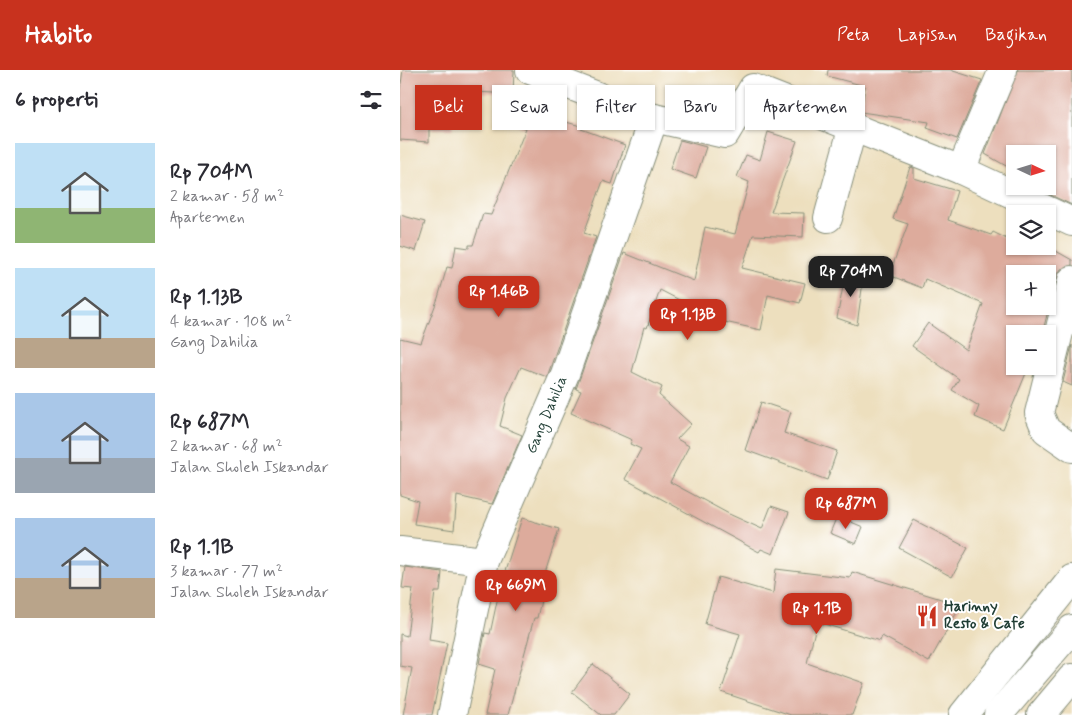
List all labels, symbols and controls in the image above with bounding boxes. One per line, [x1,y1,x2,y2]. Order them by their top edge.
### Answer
text: Habito [25,20,92,51]
text: Peta [837,23,870,47]
text: Lapisan [898,23,957,47]
text: Bagikan [985,23,1047,47]
chip: Beli [415,85,482,130]
chip: Sewa [492,85,567,130]
chip: Filter [577,85,655,130]
chip: Baru [665,85,735,130]
chip: Apartemen [745,85,865,130]
text: 6 properti [15,86,98,114]
icon: filters [357,86,385,114]
north arrow [1006,145,1056,195]
map controls [1006,145,1056,375]
text: Rp 704M [170,158,253,186]
icon: home [55,163,115,223]
text: 2 kamar · 58 m² [170,186,284,207]
button: layers [1006,205,1056,255]
text: Apartemen [170,207,245,228]
pin: Rp 704M [805,256,897,298]
text: Rp 704M [820,261,882,282]
button: + [1006,265,1056,315]
pin: Rp 1.46B [447,276,551,318]
text: Rp 1.46B [469,281,529,302]
text: Rp 1.13B [170,283,242,311]
icon: home [55,288,115,348]
pin: Rp 1.13B [636,298,740,341]
text: Rp 1.13B [660,304,716,325]
text: 4 kamar · 108 m² [170,311,292,332]
button: − [1006,325,1056,375]
text: Gang Dahilia [170,332,258,353]
street label: Gang Dahilia [522,373,573,457]
text: Rp 687M [170,408,250,436]
icon: home [55,413,115,473]
text: 2 kamar · 68 m² [170,436,283,457]
text: Jalan Sholeh Iskandar [170,457,329,478]
pin: Rp 687M [800,488,892,530]
text: Rp 687M [816,493,876,514]
text: Rp 1.1B [170,533,234,561]
icon: home [55,538,115,598]
text: 3 kamar · 77 m² [170,561,283,582]
pin: Rp 669M [470,570,562,612]
text: Rp 669M [486,575,546,596]
text: Jalan Sholeh Iskandar [170,582,329,603]
pin: Rp 1.1B [771,592,863,635]
place label: Harinny Resto & Cafe [944,597,1025,634]
text: Rp 1.1B [793,598,841,619]
restaurant icon: Harinny Resto & Cafe [914,603,940,629]

